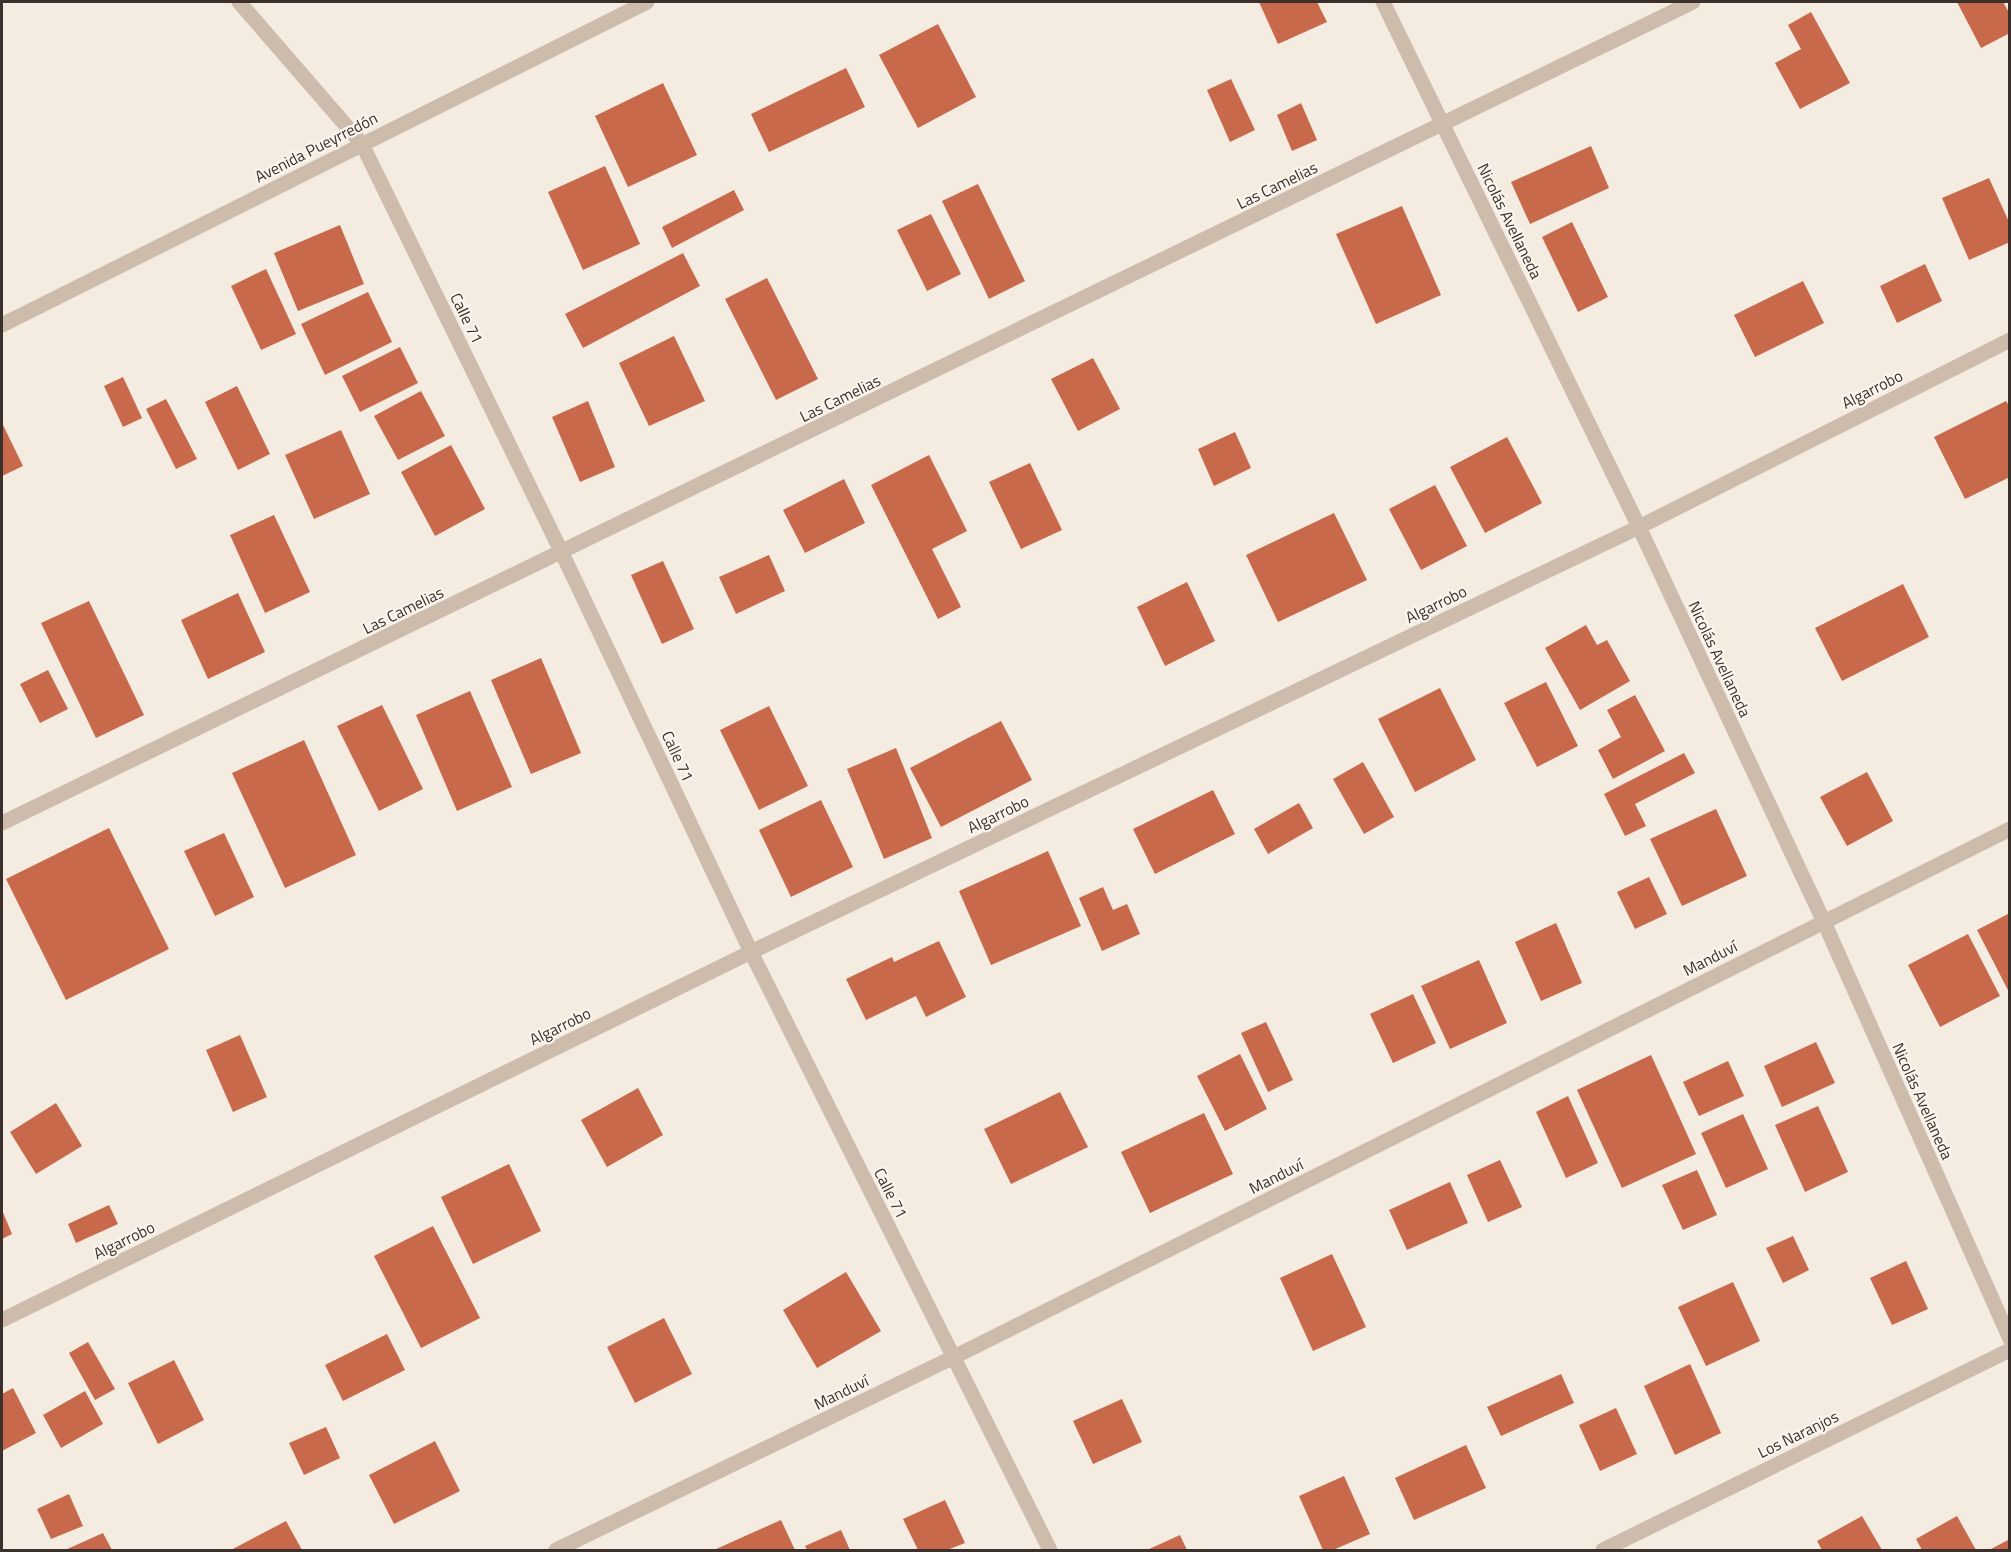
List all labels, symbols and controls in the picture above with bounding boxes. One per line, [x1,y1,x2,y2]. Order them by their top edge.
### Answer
street label: Avenida Pueyrredón [250,106,382,188]
street label: Las Camelias [1232,155,1322,215]
street label: Nicolás Avellaneda [1472,159,1548,283]
street label: Calle 71 [444,289,490,347]
street label: Algarrobo [1837,363,1907,415]
street label: Las Camelias [795,368,885,428]
street label: Algarrobo [1401,579,1471,629]
street label: Las Camelias [358,580,448,640]
street label: Nicolás Avellaneda [1683,597,1757,721]
street label: Calle 71 [656,727,700,785]
street label: Algarrobo [963,789,1033,839]
street label: Manduví [1679,933,1743,982]
street label: Algarrobo [525,1001,595,1051]
street label: Nicolás Avellaneda [1886,1039,1960,1163]
street label: Manduví [1245,1151,1309,1200]
street label: Calle 71 [868,1164,914,1222]
street label: Algarrobo [89,1215,159,1265]
street label: Manduví [810,1368,874,1416]
street label: Los Naranjos [1753,1404,1843,1464]

